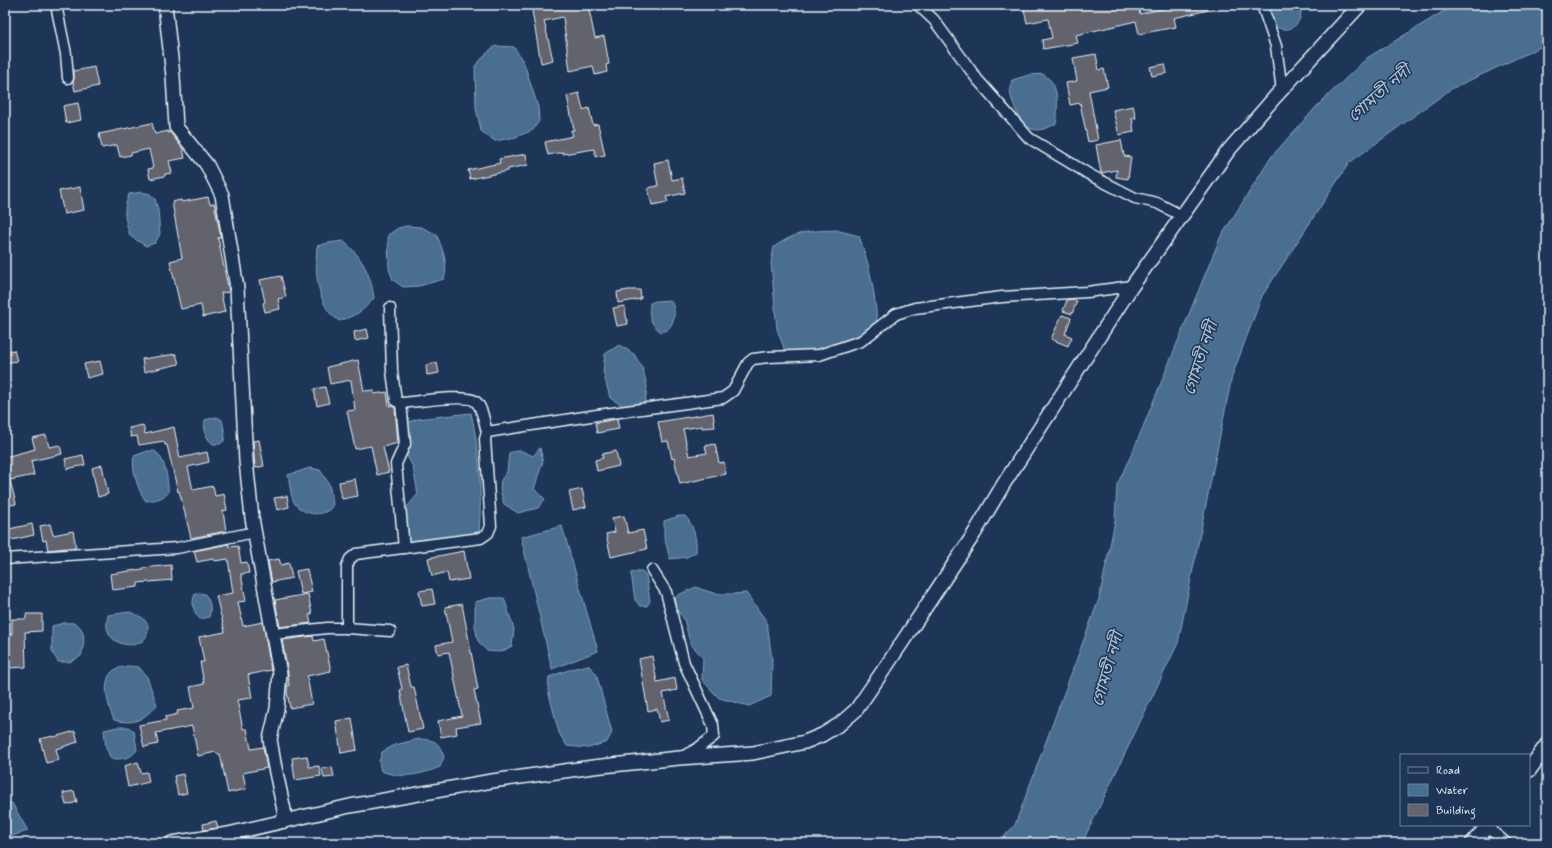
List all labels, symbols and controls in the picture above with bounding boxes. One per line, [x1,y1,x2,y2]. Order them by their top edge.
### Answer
water label: গোমতী নদী [1344,58,1418,127]
water label: গোমতী নদী [1179,315,1224,398]
water label: গোমতী নদী [1087,626,1130,709]
legend [1400,754,1530,826]
text: Road [1436,763,1460,779]
text: Water [1436,783,1468,799]
text: Building [1436,803,1476,820]

